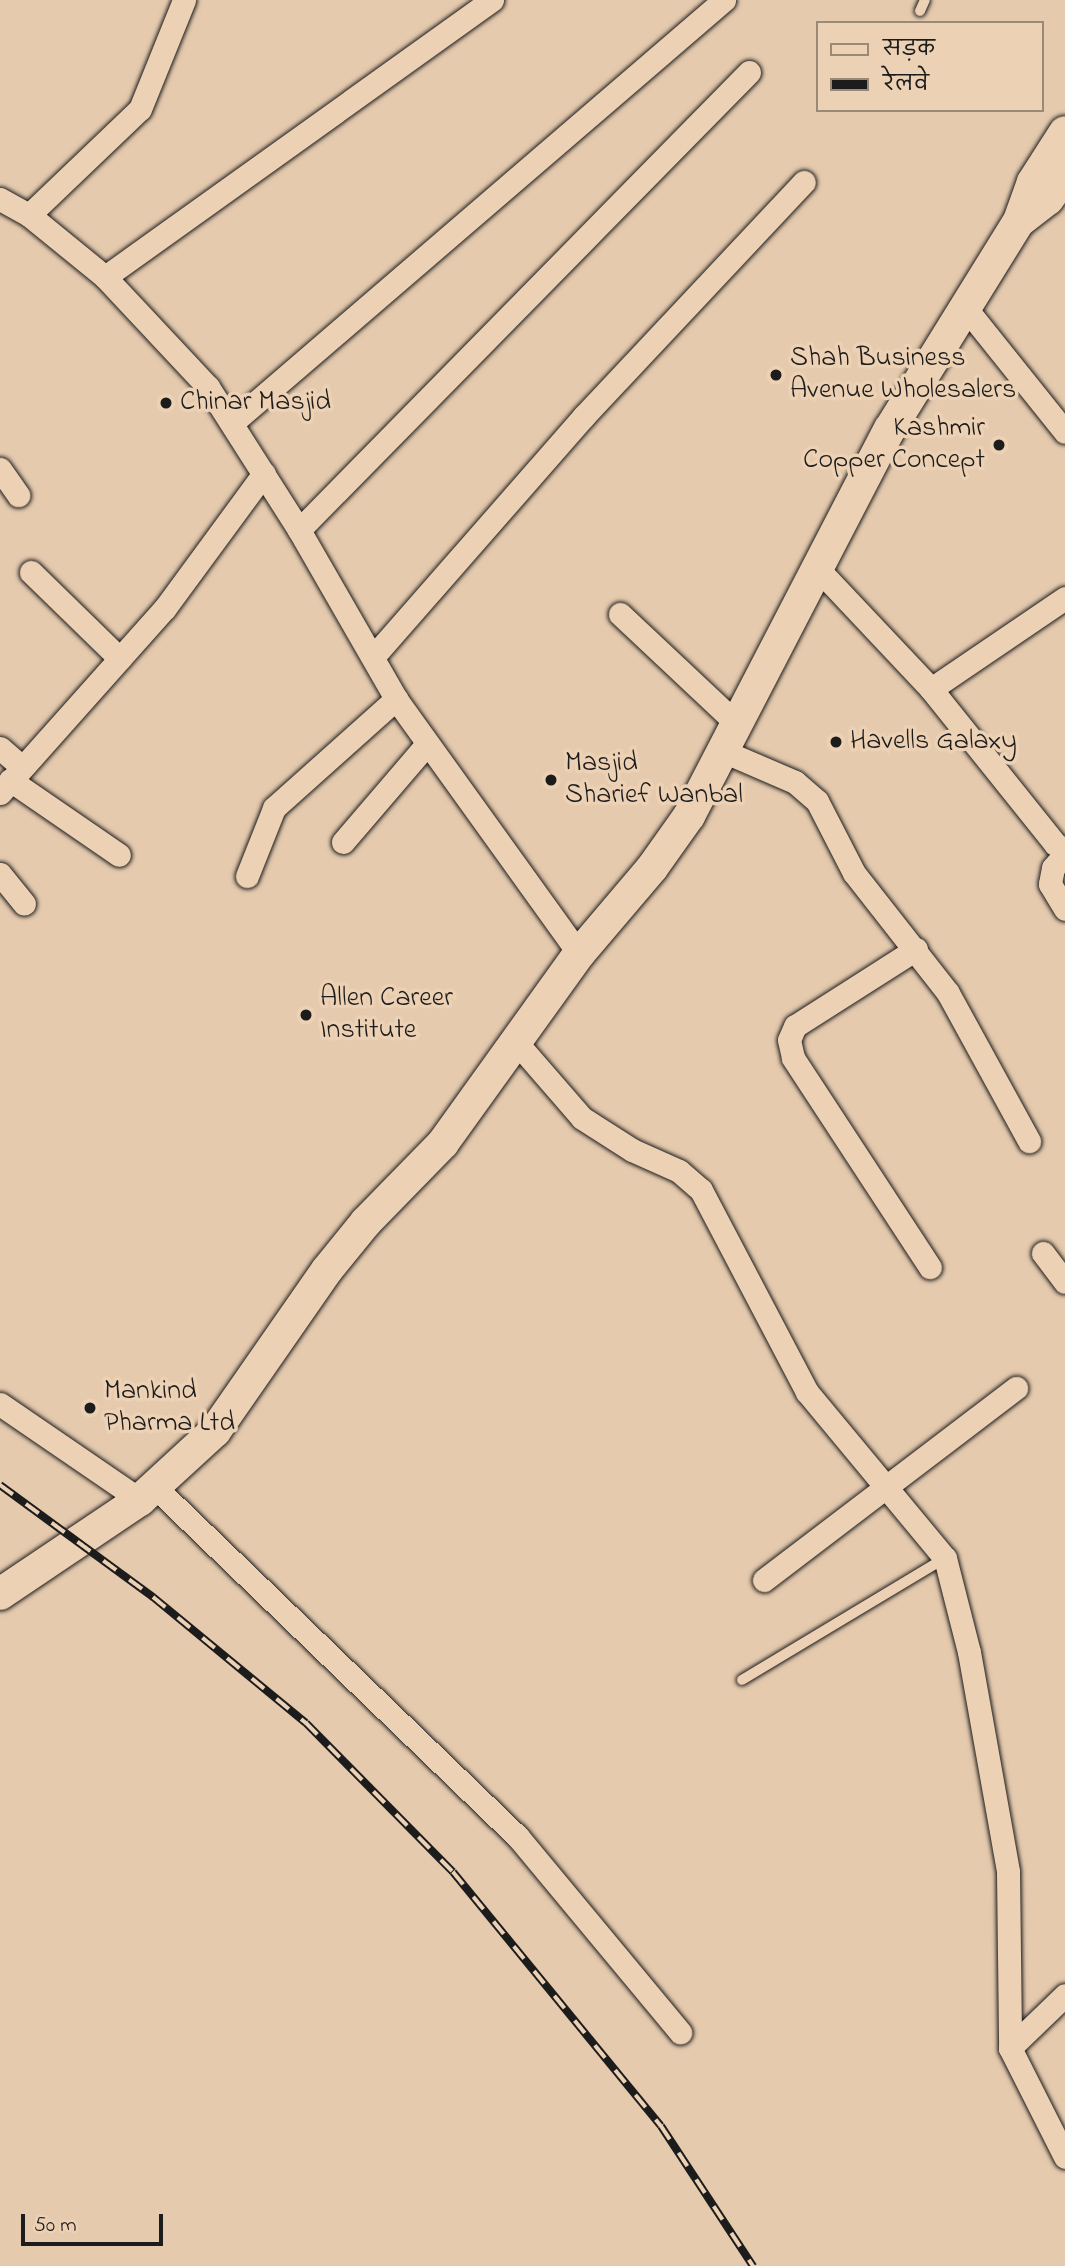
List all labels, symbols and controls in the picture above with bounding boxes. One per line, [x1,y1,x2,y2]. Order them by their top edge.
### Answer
legend [816,21,1044,112]
text: सड़क [883,35,935,65]
text: रेलवे [883,70,929,100]
place label: Shah Business Avenue Wholesalers [790,342,1016,408]
marker: Shah Business Avenue Wholesalers [768,367,784,383]
place label: Chinar Masjid [180,386,331,420]
marker: Chinar Masjid [158,395,174,411]
place label: Kashmir Copper Concept [803,412,985,478]
marker: Kashmir Copper Concept [991,437,1007,453]
place label: Havells Galaxy [850,725,1017,759]
marker: Havells Galaxy [828,734,844,750]
place label: Masjid Sharief Wanbal [565,747,743,813]
marker: Masjid Sharief Wanbal [543,772,559,788]
place label: Allen Career Institute [320,982,453,1048]
marker: Allen Career Institute [298,1007,314,1023]
place label: Mankind Pharma Ltd [104,1375,235,1441]
marker: Mankind Pharma Ltd [82,1400,98,1416]
scale bar [24,2200,166,2244]
text: 50 m [34,2211,77,2241]

